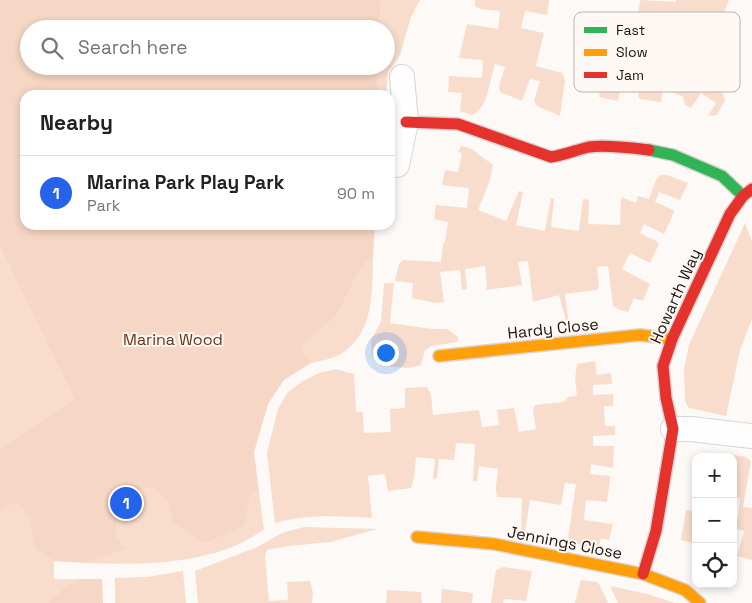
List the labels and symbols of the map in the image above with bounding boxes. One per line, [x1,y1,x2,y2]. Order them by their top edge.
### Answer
legend [574,12,740,92]
text: Fast [616,21,645,39]
text: Slow [616,43,648,61]
text: Jam [616,66,644,84]
street label: Howarth Way [645,245,706,347]
street label: Hardy Close [506,313,600,344]
park label: Marina Wood [123,329,223,350]
your location [373,340,399,366]
pin: 1 [110,484,142,522]
street label: Jennings Close [506,521,624,564]

